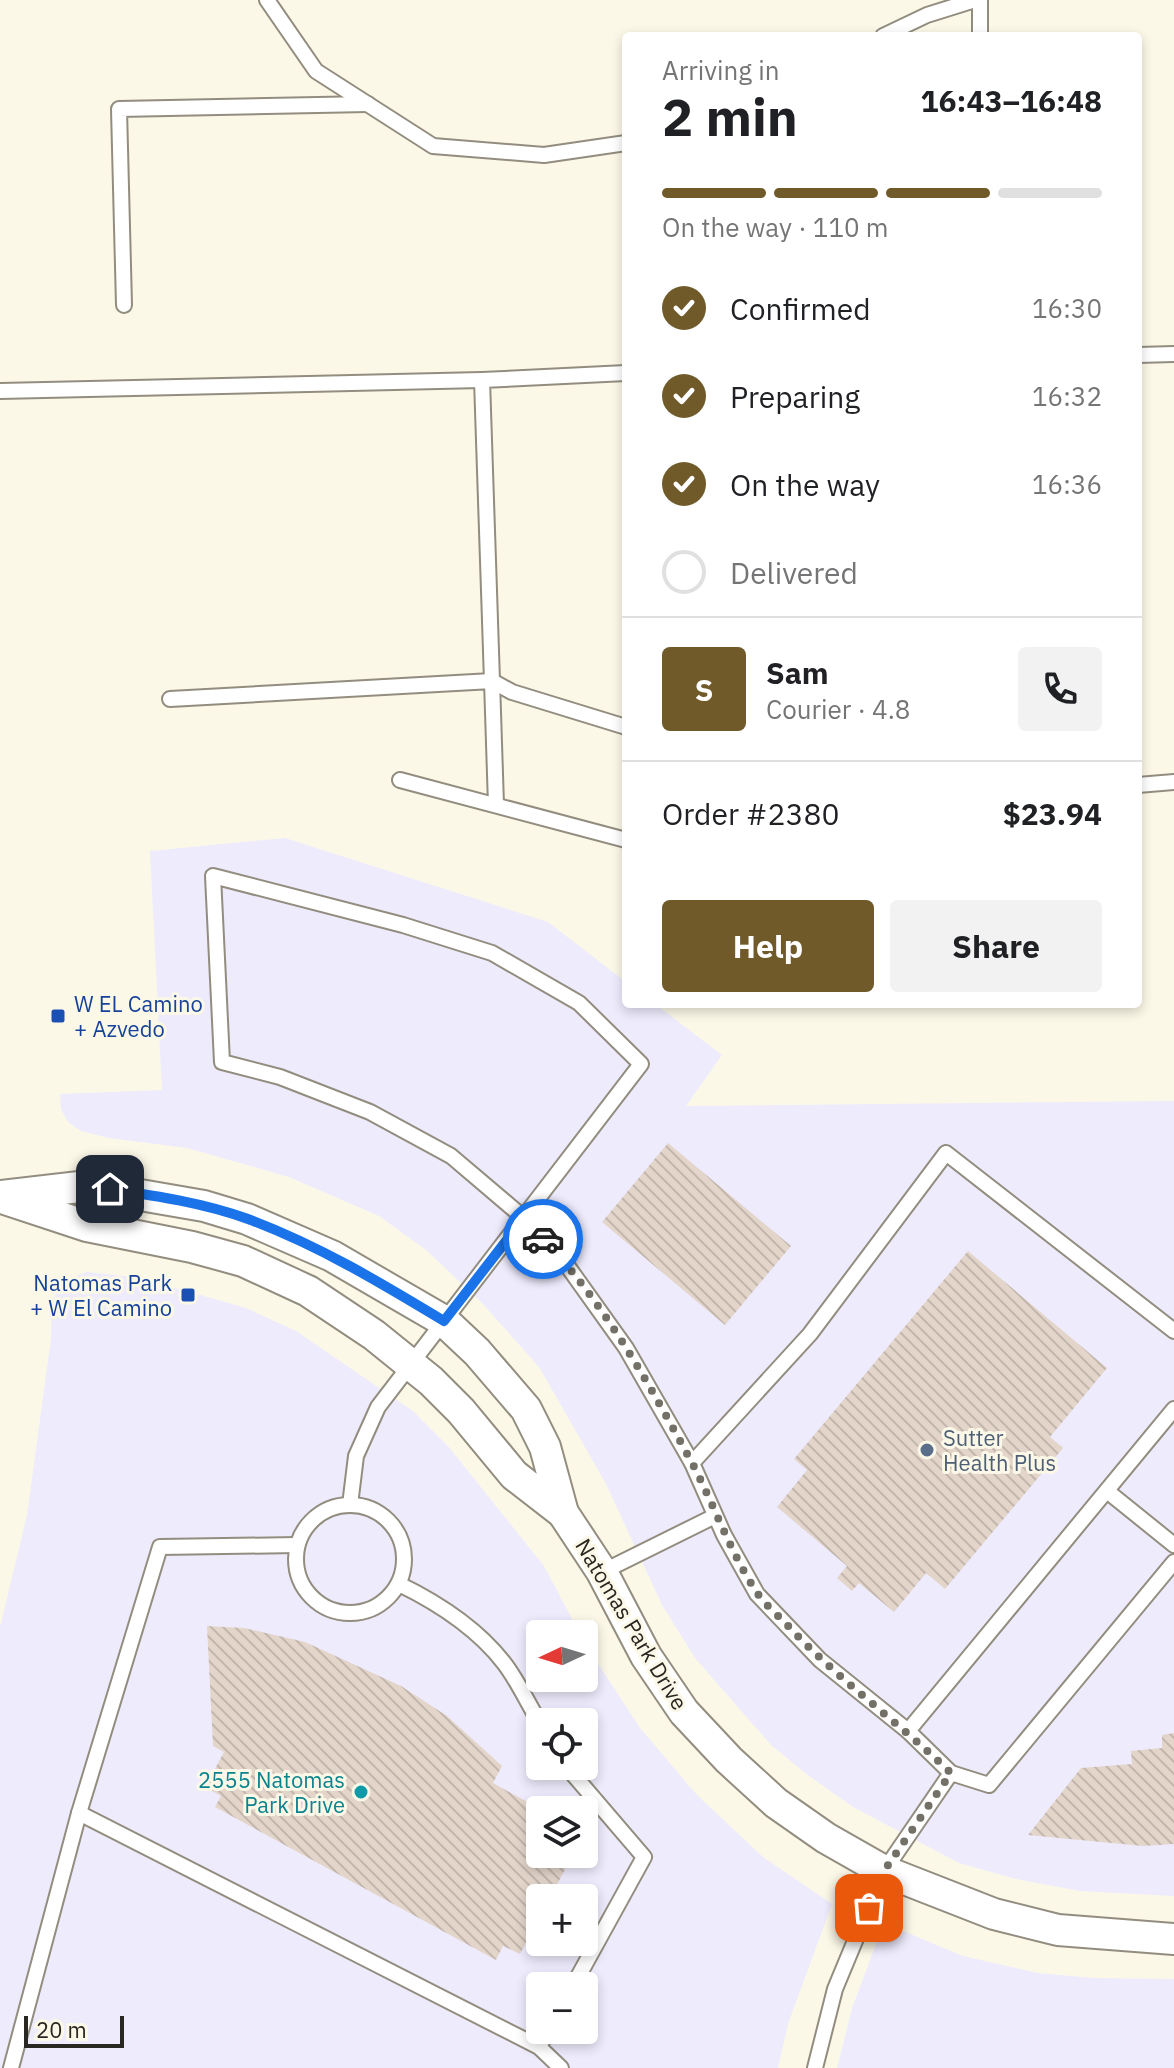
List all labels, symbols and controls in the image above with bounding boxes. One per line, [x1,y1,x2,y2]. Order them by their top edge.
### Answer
text: Arriving in [662,53,779,87]
text: 16:43–16:48 [921,81,1102,120]
text: 2 min [662,83,798,150]
text: On the way · 110 m [662,210,888,244]
icon: check [662,286,706,330]
text: Confirmed [730,289,871,328]
text: 16:30 [1032,291,1102,325]
icon: check [662,374,706,418]
text: Preparing [730,377,860,416]
text: 16:32 [1032,379,1102,413]
icon: check [662,462,706,506]
text: On the way [730,465,880,504]
text: 16:36 [1032,467,1102,501]
text: Delivered [730,553,858,592]
button: phone [1018,647,1102,731]
text: Sam [766,653,829,692]
text: S [695,670,713,709]
text: Courier · 4.8 [766,692,910,726]
text: Order #2380 [662,794,839,833]
text: $23.94 [1003,794,1102,833]
button: Help [662,900,874,992]
button: Share [890,900,1102,992]
place label: W EL Camino + Azvedo [74,989,203,1043]
marker: W EL Camino + Azvedo [49,1007,67,1025]
pin [76,1155,144,1223]
icon: home [88,1167,132,1211]
courier [503,1199,583,1279]
icon: car [521,1217,565,1261]
place label: Natomas Park + W El Camino [30,1268,172,1322]
marker: Natomas Park + W El Camino [179,1286,197,1304]
place label: Sutter Health Plus [943,1423,1056,1477]
marker: Sutter Health Plus [918,1441,936,1459]
street label: Natomas Park Drive [569,1533,695,1715]
north arrow [526,1620,598,1692]
map controls [526,1620,598,2044]
button: locate [526,1708,598,1780]
place label: 2555 Natomas Park Drive [198,1765,345,1819]
marker: 2555 Natomas Park Drive [352,1783,370,1801]
button: layers [526,1796,598,1868]
pin [835,1874,903,1942]
button: + [526,1884,598,1956]
icon: bag [847,1886,891,1930]
button: − [526,1972,598,2044]
scale bar [24,2012,124,2048]
text: 20 m [36,2015,87,2044]

